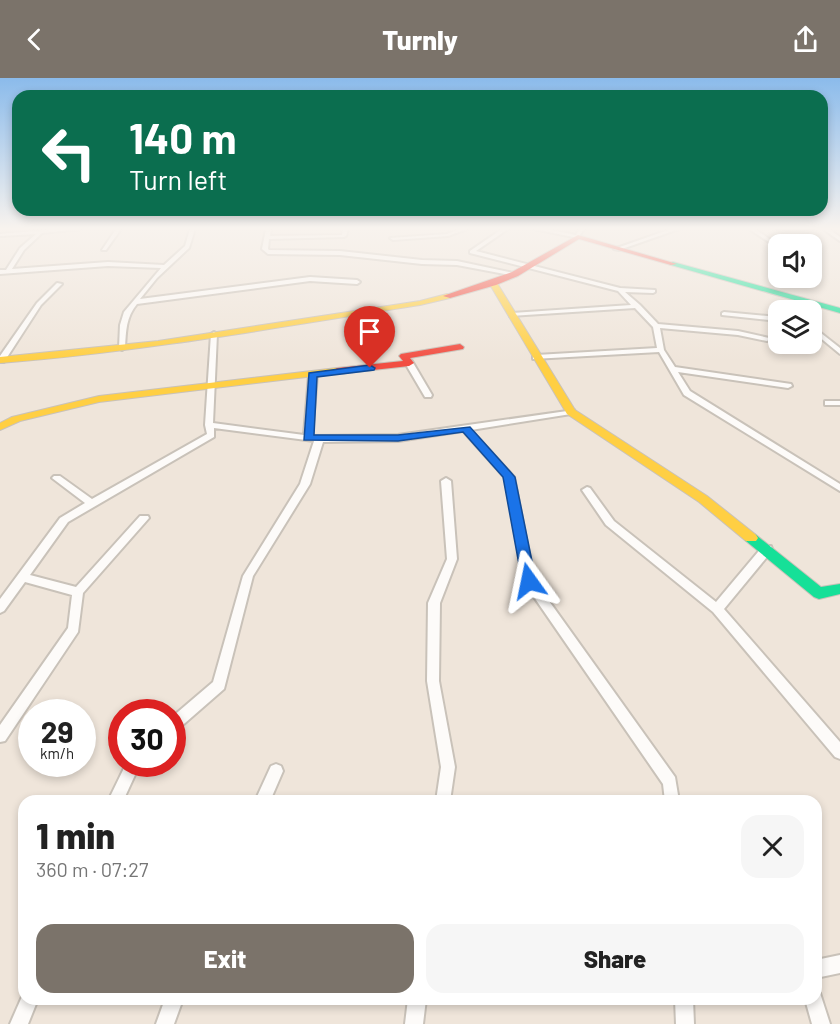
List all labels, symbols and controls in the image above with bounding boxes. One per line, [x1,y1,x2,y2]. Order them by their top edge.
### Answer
icon: back [18,23,51,56]
text: Turnly [382,23,458,55]
icon: share [789,23,822,56]
text: 140 m [129,112,237,162]
icon: left [30,114,108,192]
text: Turn left [129,163,227,195]
map controls [768,234,822,354]
button: sound [768,234,822,288]
button: layers [768,300,822,354]
pin [344,306,395,368]
icon: arrive [353,315,386,348]
position arrow [497,549,561,613]
speed limit sign: 30 [108,699,186,777]
text: 29 [41,713,73,749]
text: km/h [40,744,74,762]
text: 1 min [36,813,115,856]
button: close [741,815,804,878]
text: 360 m · 07:27 [36,857,148,881]
button: Exit [36,924,414,993]
button: Share [426,924,804,993]

